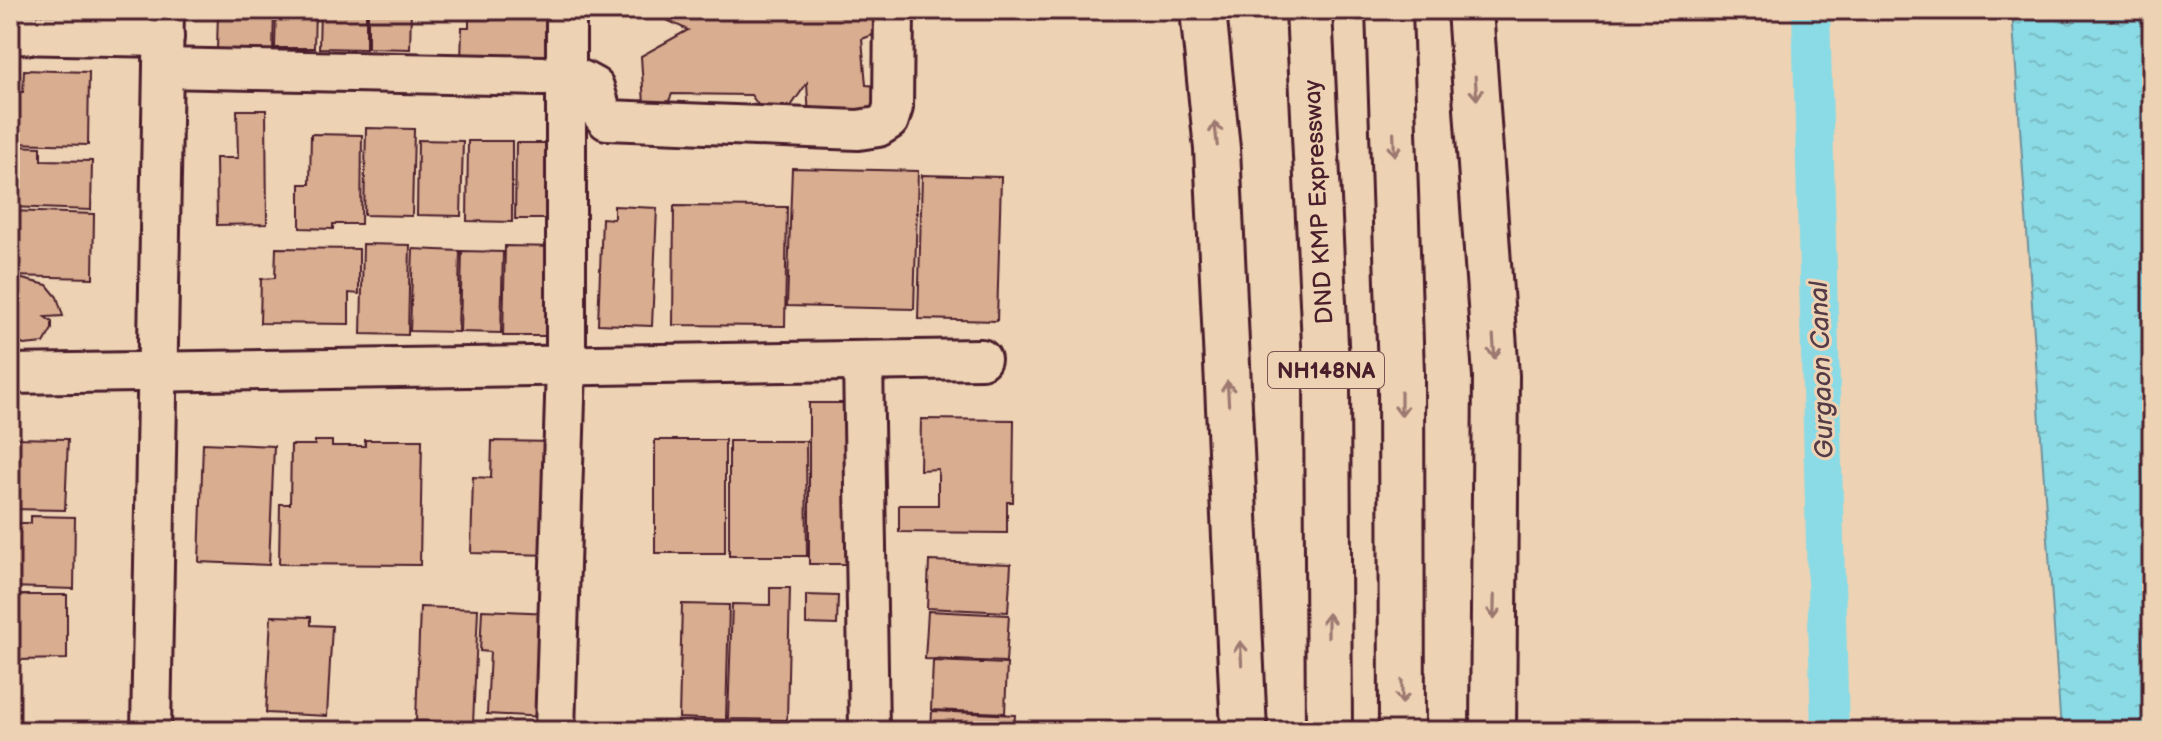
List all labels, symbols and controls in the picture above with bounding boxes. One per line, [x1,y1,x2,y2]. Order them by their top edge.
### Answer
one-way arrow [1469,74,1484,101]
street label: DND KMP Expressway [1298,79,1339,325]
one-way arrow [1208,121,1223,148]
one-way arrow [1386,130,1401,157]
water label: Gurgaon Canal [1804,280,1841,459]
one-way arrow [1487,333,1502,360]
road number: NH148NA [1268,352,1384,388]
one-way arrow [1221,380,1236,407]
one-way arrow [1393,390,1409,417]
one-way arrow [1486,593,1502,620]
one-way arrow [1320,612,1336,639]
one-way arrow [1233,640,1248,667]
one-way arrow [1394,678,1410,705]

